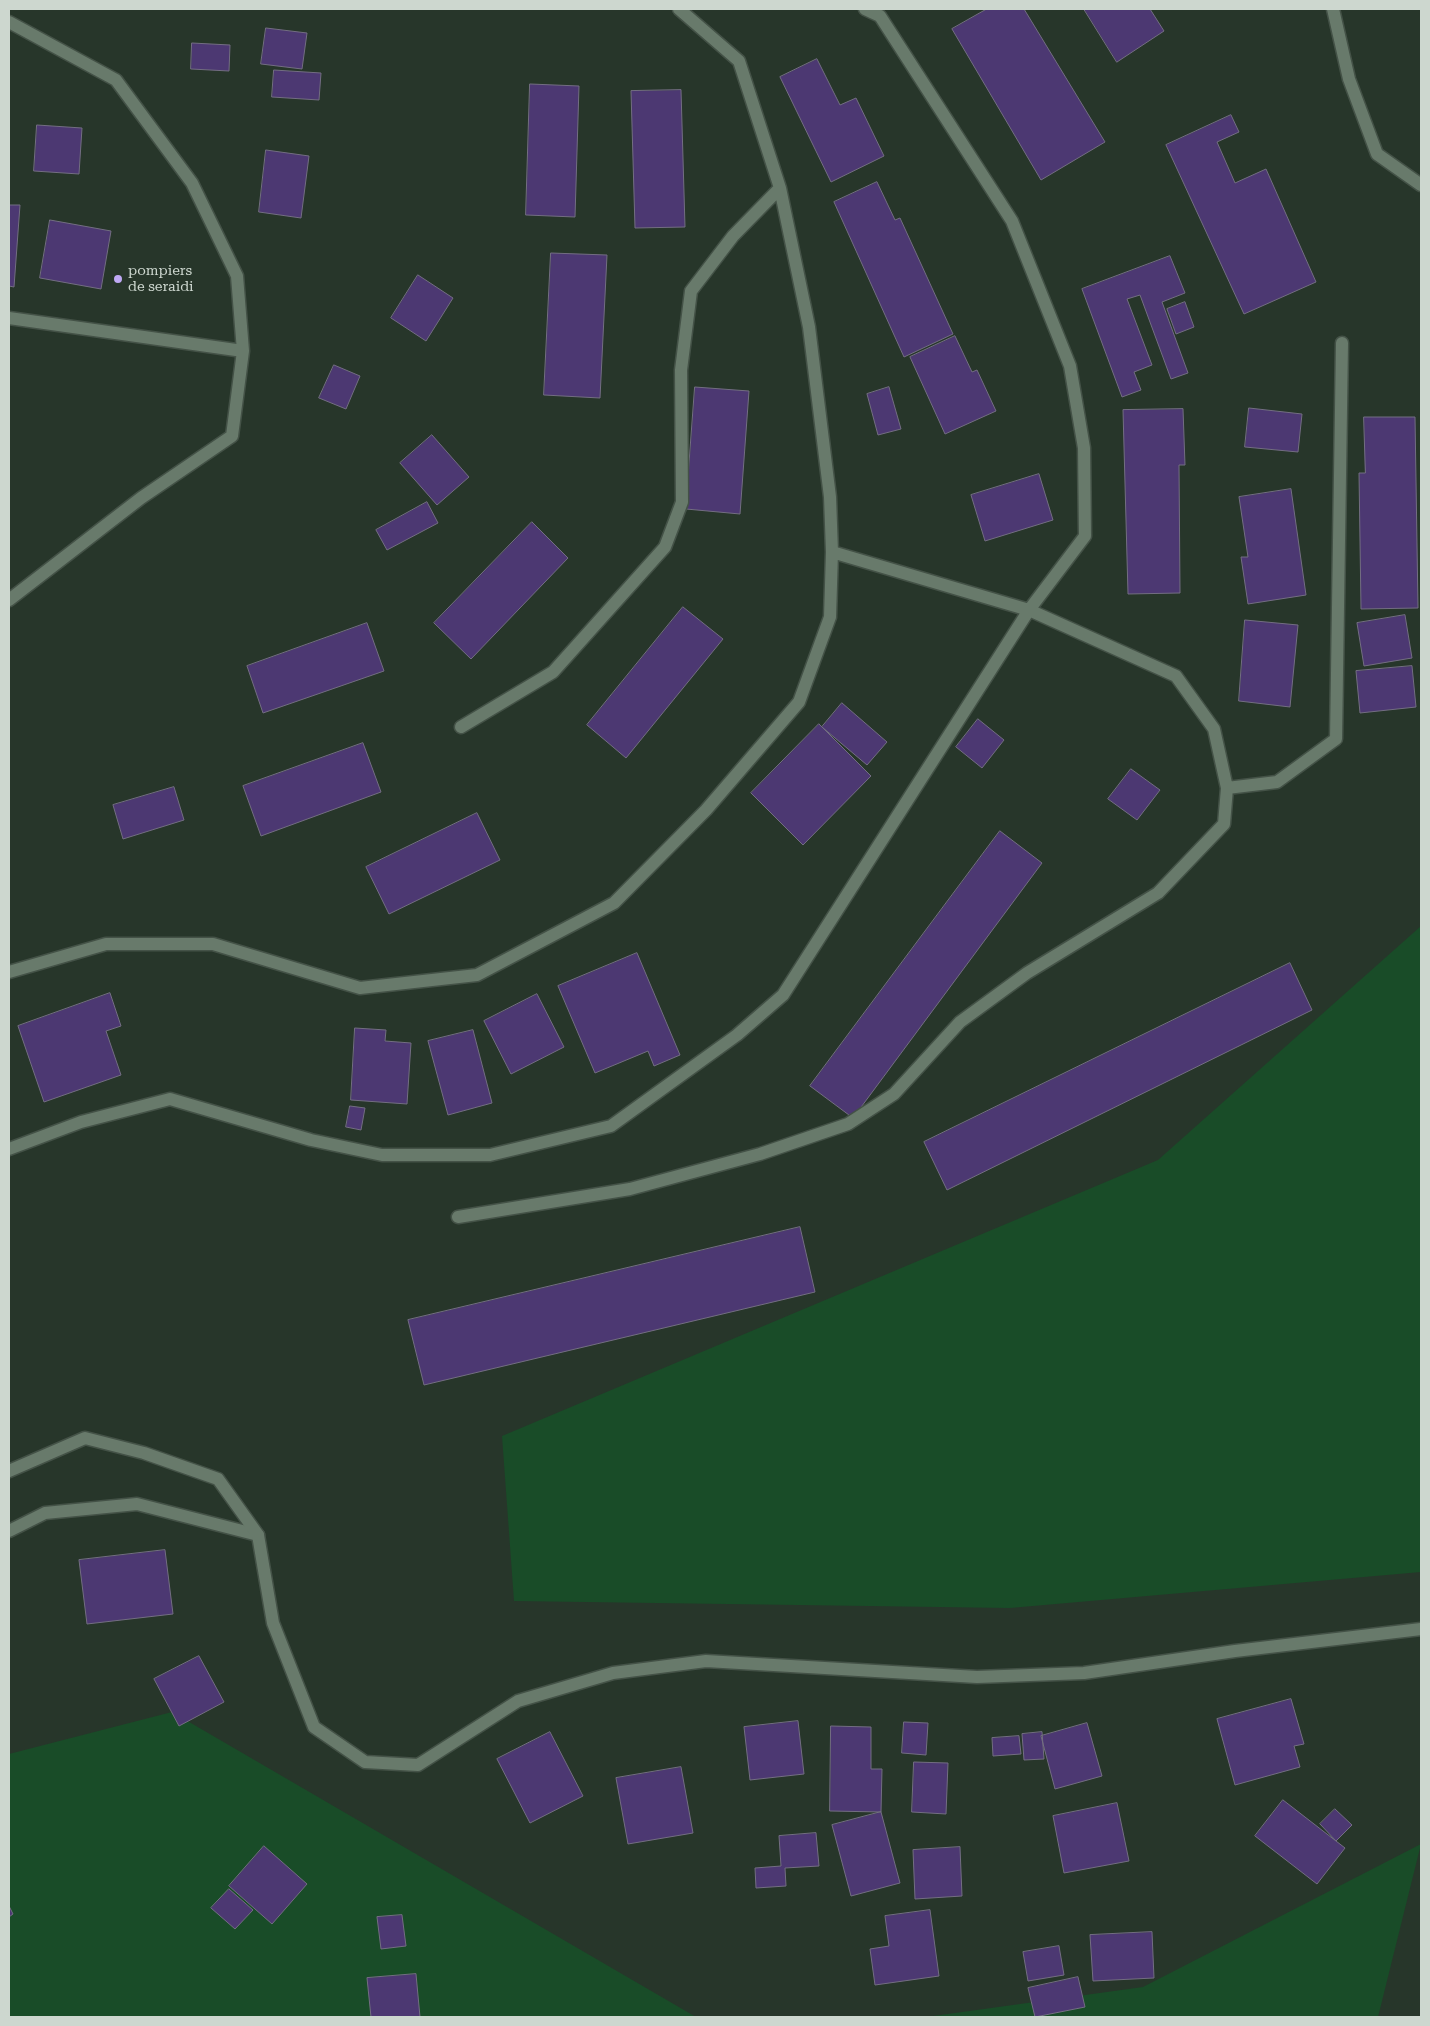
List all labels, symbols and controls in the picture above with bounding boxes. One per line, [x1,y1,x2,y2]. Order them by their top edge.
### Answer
place label: pompiers de seraidi [128,263,194,296]
marker: pompiers de seraidi [112,273,124,285]

